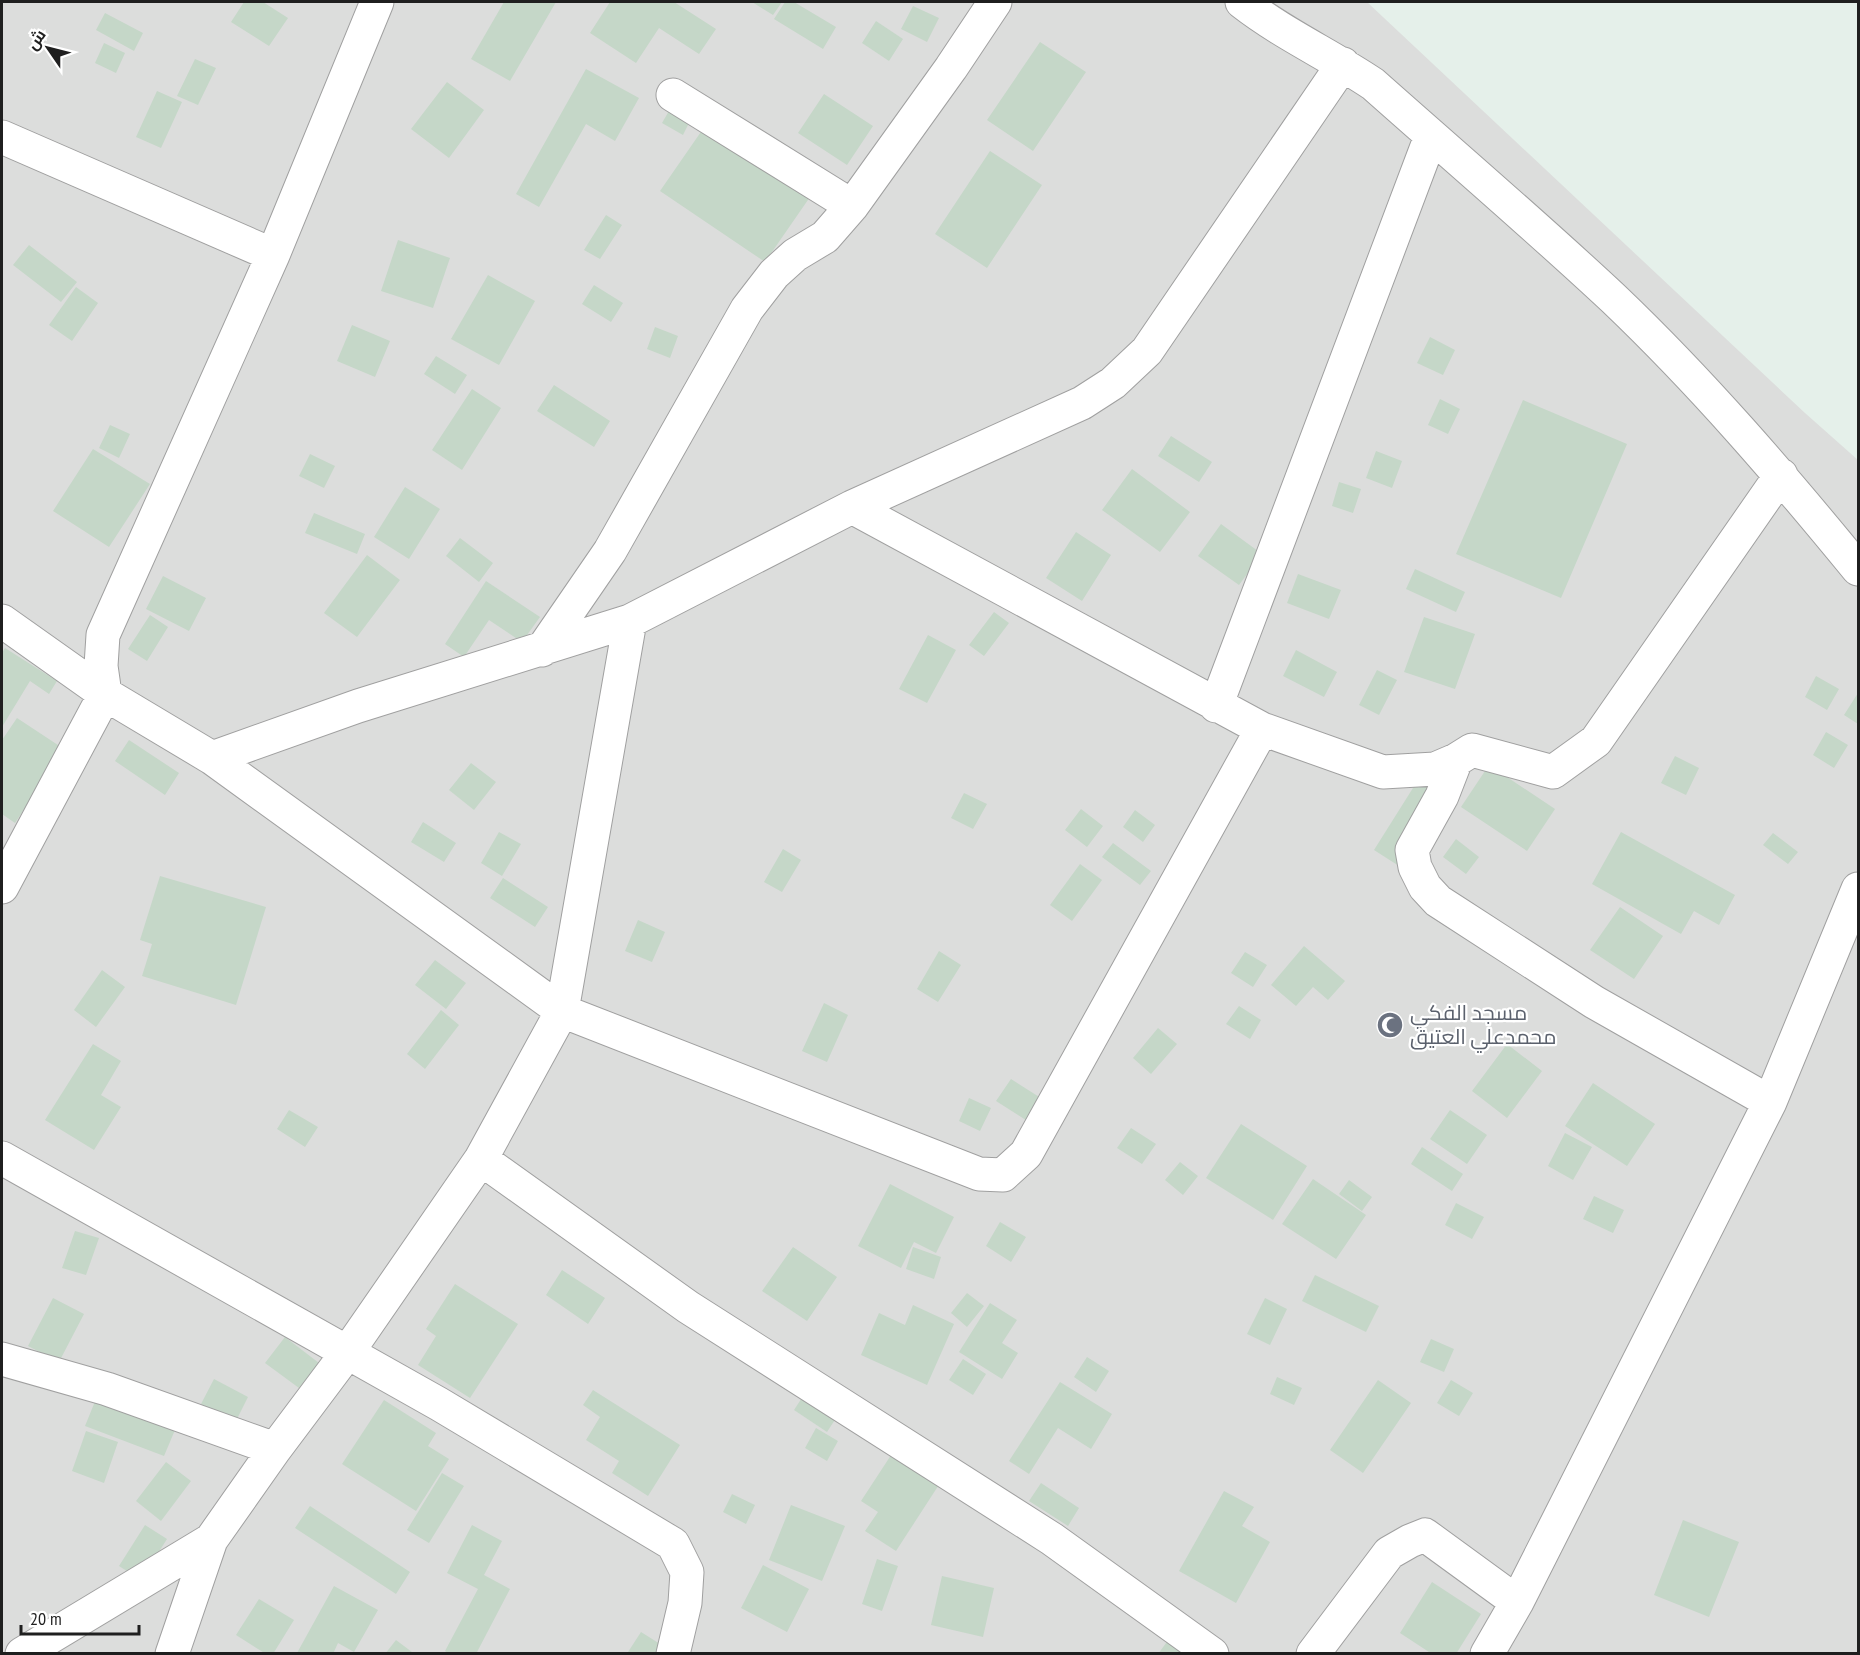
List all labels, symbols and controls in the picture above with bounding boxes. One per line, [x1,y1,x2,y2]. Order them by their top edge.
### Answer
north arrow [18,18,78,78]
text: ش [22,25,50,54]
place label: مسجد الفكي محمدعلي العتيق [1410,999,1556,1053]
mosque icon: مسجد الفكي محمدعلي العتيق [1375,1010,1405,1040]
scale bar [21,1598,140,1636]
text: 20 m [30,1607,62,1630]

